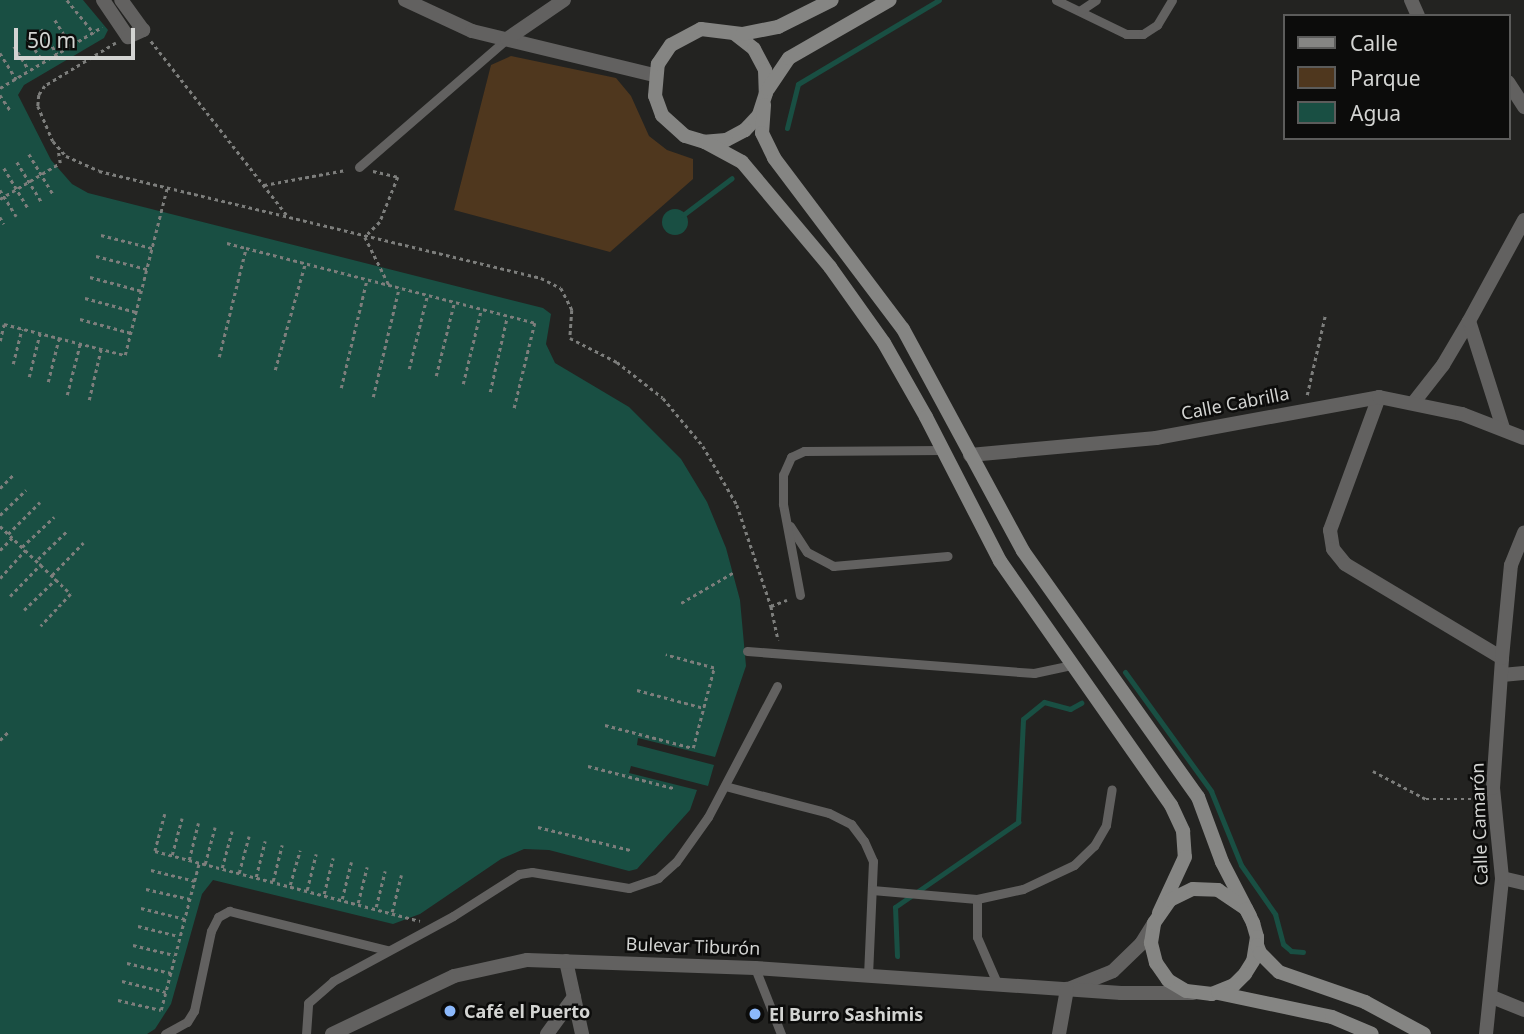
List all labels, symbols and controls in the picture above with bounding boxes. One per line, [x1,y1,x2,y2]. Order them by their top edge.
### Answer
scale bar [18,14,138,58]
legend [1282,14,1510,140]
text: 50 m [27,26,76,54]
text: Calle [1350,29,1398,57]
text: Parque [1350,64,1420,92]
text: Agua [1350,99,1401,127]
street label: Calle Cabrilla [1179,382,1291,424]
street label: Calle Camarón [1466,762,1492,886]
street label: Bulevar Tiburón [625,933,761,959]
place label: Café el Puerto [464,1000,590,1022]
marker: Café el Puerto [442,1003,458,1019]
place label: El Burro Sashimis [769,1003,923,1025]
marker: El Burro Sashimis [747,1006,763,1022]

